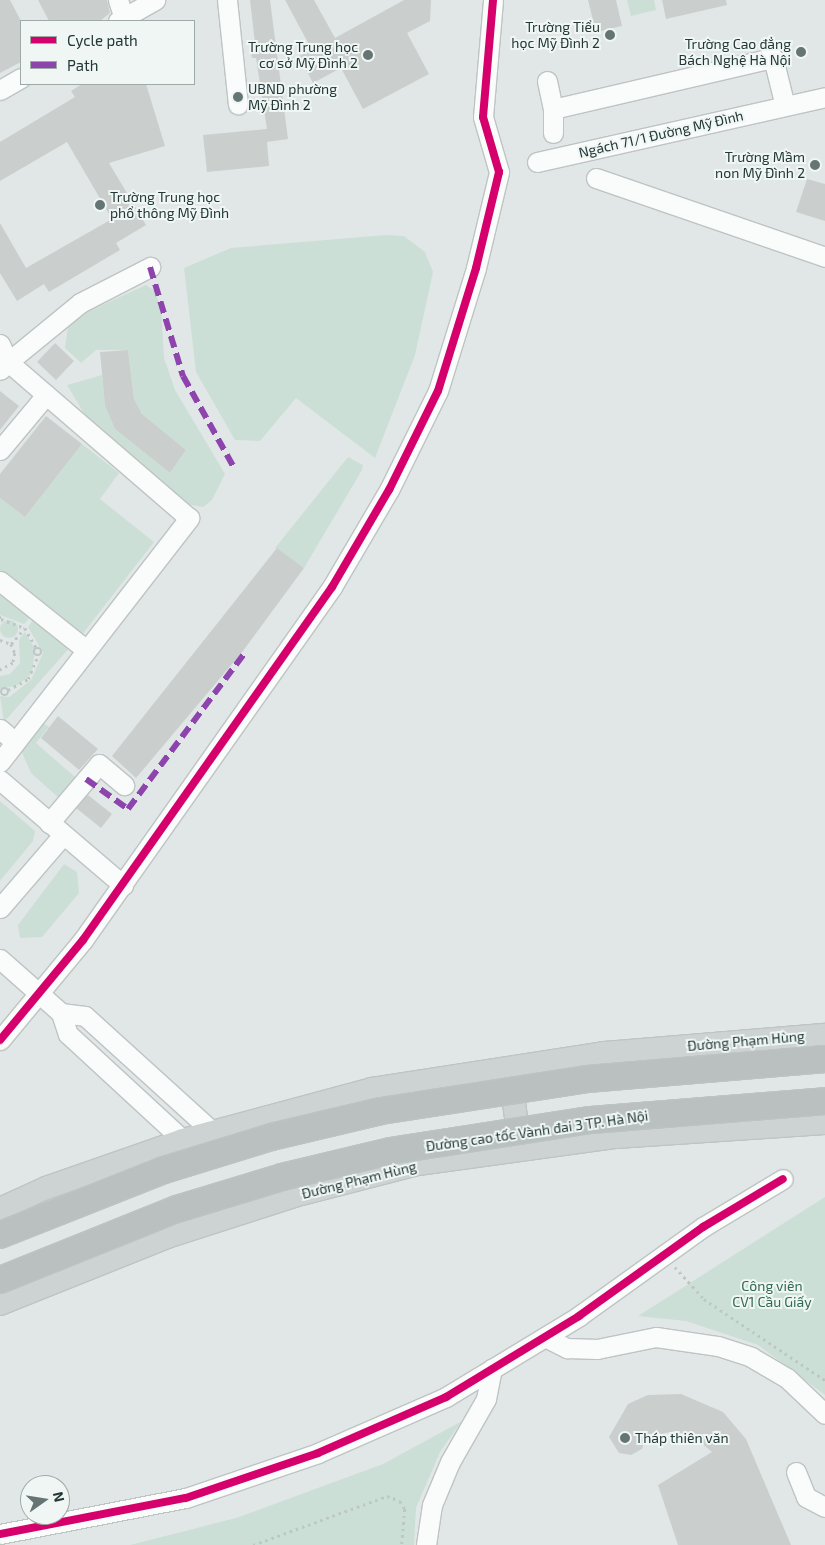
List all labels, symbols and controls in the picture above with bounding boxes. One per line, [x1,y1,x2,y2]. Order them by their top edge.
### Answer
place label: Trường Tiểu học Mỹ Đình 2 [511,19,600,52]
legend [20,20,195,85]
marker: Trường Tiểu học Mỹ Đình 2 [604,29,616,41]
text: Cycle path [67,31,138,49]
place label: Trường Cao đẳng Bách Nghệ Hà Nội [679,36,791,68]
place label: Trường Trung học cơ sở Mỹ Đình 2 [248,39,358,72]
marker: Trường Cao đẳng Bách Nghệ Hà Nội [795,46,807,58]
marker: Trường Trung học cơ sở Mỹ Đình 2 [362,49,374,61]
text: Path [67,56,98,74]
place label: UBND phường Mỹ Đình 2 [248,81,337,114]
marker: UBND phường Mỹ Đình 2 [232,91,244,103]
street label: Ngách 71/1 Đường Mỹ Đình [577,107,745,161]
place label: Trường Mầm non Mỹ Đình 2 [715,149,805,182]
marker: Trường Mầm non Mỹ Đình 2 [809,159,821,171]
place label: Trường Trung học phổ thông Mỹ Đình [110,189,230,222]
marker: Trường Trung học phổ thông Mỹ Đình [94,199,106,211]
street label: Đường Phạm Hùng [687,1028,805,1054]
street label: Đường cao tốc Vành đai 3 TP. Hà Nội [424,1107,650,1155]
street label: Đường Phạm Hùng [300,1158,418,1202]
park label: Công viên CV1 Cầu Giấy [732,1278,812,1310]
place label: Tháp thiên văn [635,1430,729,1446]
marker: Tháp thiên văn [619,1432,631,1444]
north arrow [20,1475,70,1525]
text: N [50,1490,69,1504]

